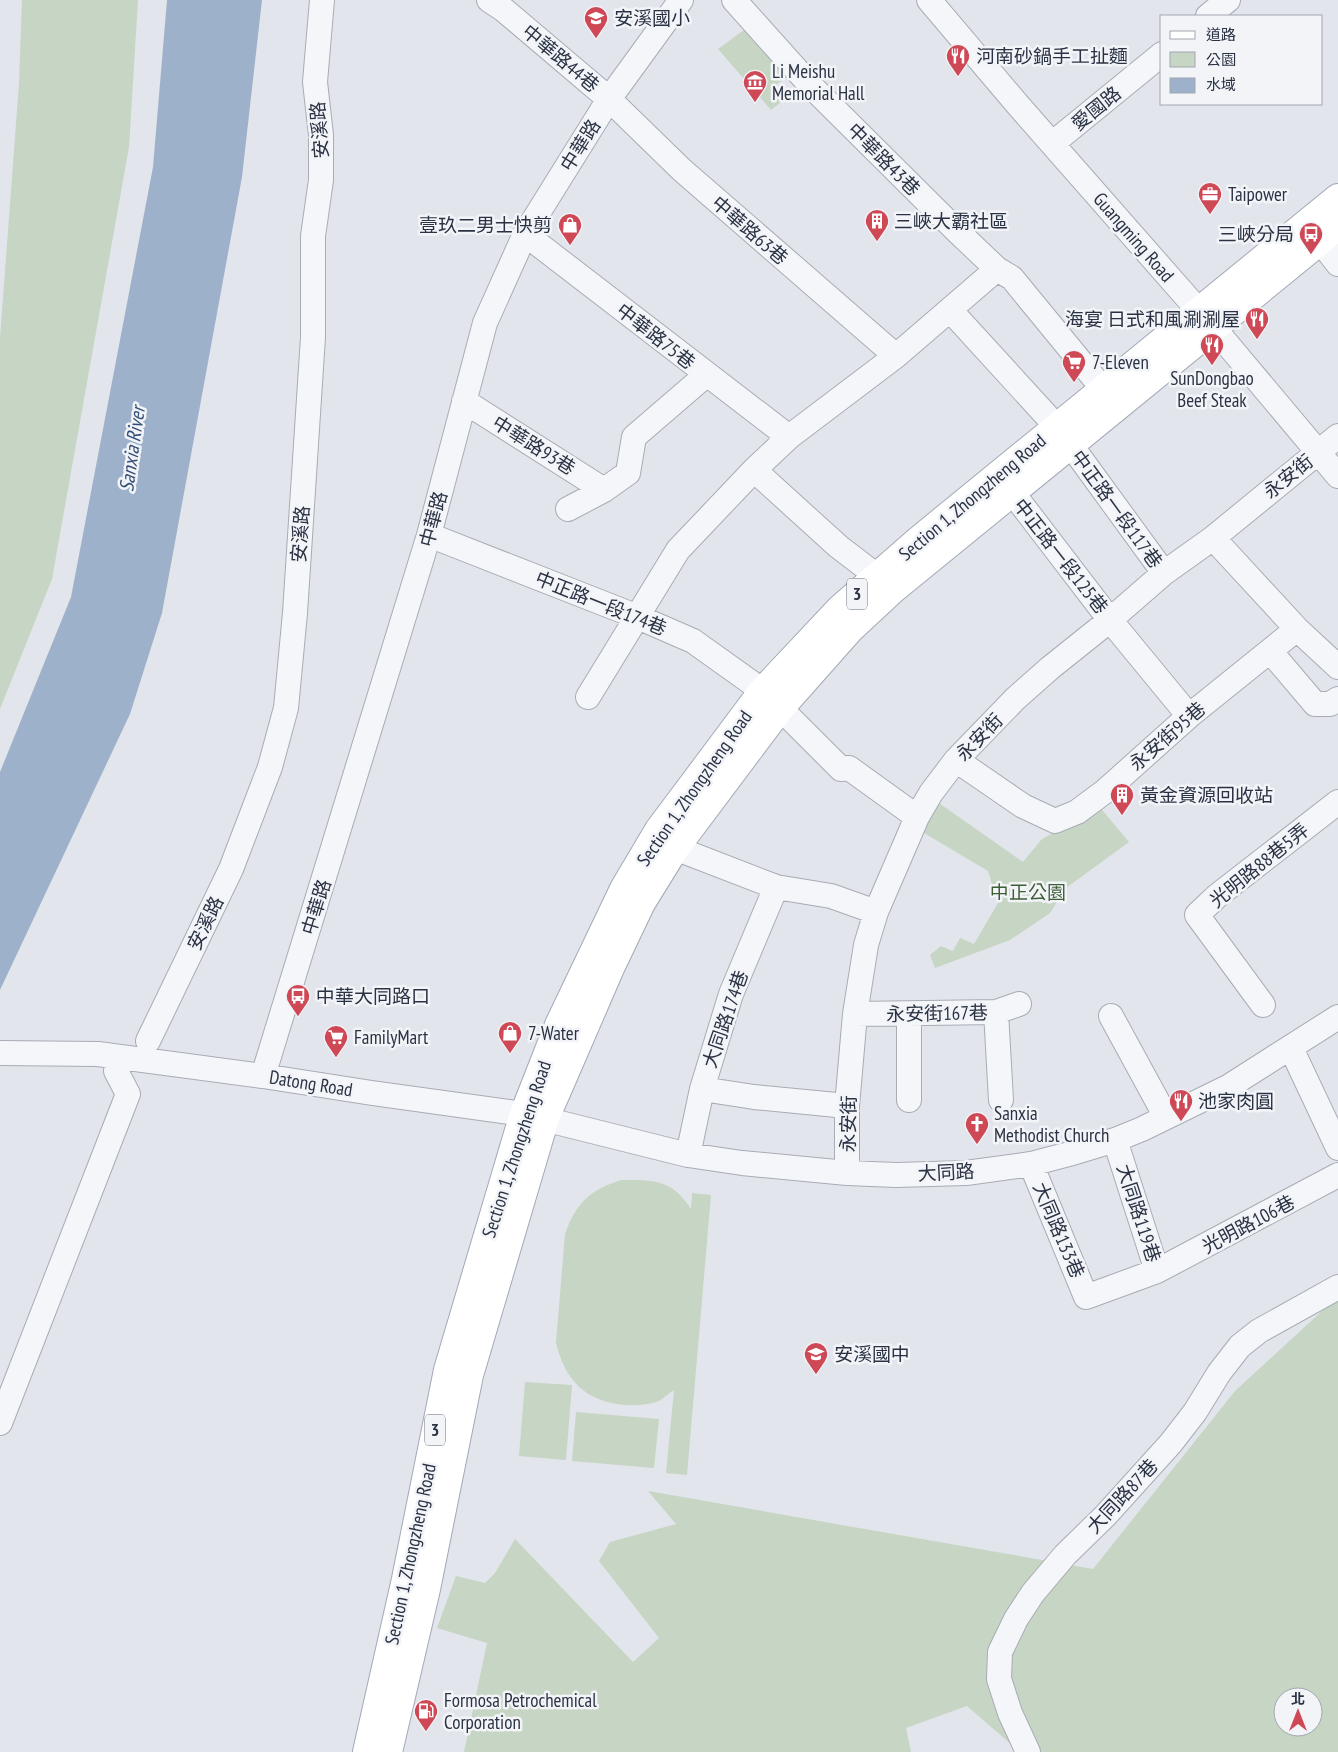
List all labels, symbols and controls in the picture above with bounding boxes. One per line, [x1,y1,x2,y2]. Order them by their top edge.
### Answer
school or university icon: 安溪國小 [583,5,609,39]
place label: 安溪國小 [614,6,690,30]
legend [1160,15,1323,105]
street label: 中華路44巷 [518,19,604,97]
text: 道路 [1206,25,1236,44]
restaurant icon: 河南砂鍋手工扯麵 [945,43,971,77]
place label: 河南砂鍋手工扯麵 [976,44,1128,68]
text: 公園 [1206,50,1236,69]
place label: Li Meishu Memorial Hall [772,59,865,105]
museum icon: Li Meishu Memorial Hall [742,69,768,103]
text: 水域 [1206,75,1236,94]
street label: 愛國路 [1066,81,1126,135]
street label: 安溪路 [305,101,333,159]
street label: 中華路 [555,114,605,176]
street label: 中華路43巷 [843,118,925,200]
office icon: Taipower [1197,181,1223,215]
place label: Taipower [1228,182,1288,206]
street label: Guangming Road [1088,187,1180,287]
street label: 中華路63巷 [707,190,793,270]
building icon: 三峽大霸社區 [864,208,890,242]
place label: 三峽大霸社區 [894,209,1008,233]
shop icon: 壹玖二男士快剪 [557,212,583,246]
place label: 壹玖二男士快剪 [419,213,552,237]
bus stop icon: 三峽分局 [1298,221,1324,255]
place label: 三峽分局 [1218,222,1294,246]
street label: 中華路75巷 [612,298,700,374]
restaurant icon: 海宴 日式和風涮涮屋 [1244,306,1270,340]
place label: 海宴 日式和風涮涮屋 [1065,307,1240,331]
restaurant icon: SunDongbao Beef Steak [1199,332,1225,366]
supermarket icon: 7-Eleven [1061,349,1087,383]
place label: 7-Eleven [1092,350,1149,374]
place label: SunDongbao Beef Steak [1170,366,1254,412]
water label: Sanxia River [113,402,151,493]
street label: 中華路93巷 [488,410,580,480]
street label: Section 1, Zhongzheng Road [894,428,1050,566]
street label: 中正路一段117巷 [1066,445,1168,573]
street label: 永安街 [1258,449,1318,503]
street label: 中華路 [414,488,452,550]
street label: 中正路一段125巷 [1009,494,1113,618]
street label: 安溪路 [286,505,314,563]
street label: 中正路一段174巷 [532,566,670,640]
road number: 3 [847,578,867,610]
street label: 永安街95巷 [1124,696,1210,776]
street label: Section 1, Zhongzheng Road [631,706,757,870]
street label: 永安街 [951,708,1007,766]
building icon: 黃金資源回收站 [1109,782,1135,816]
place label: 黃金資源回收站 [1140,783,1273,807]
street label: 光明路88巷5弄 [1205,818,1313,912]
street label: 中華路 [296,876,336,938]
park label: 中正公園 [990,880,1066,904]
street label: 安溪路 [182,892,228,954]
street label: 大同路174巷 [697,967,753,1071]
bus stop icon: 中華大同路口 [285,983,311,1017]
place label: 中華大同路口 [316,984,430,1008]
street label: 永安街167巷 [886,1000,988,1026]
shop icon: 7-Water [497,1020,523,1054]
place label: 7-Water [528,1021,580,1045]
supermarket icon: FamilyMart [323,1024,349,1058]
place label: FamilyMart [354,1025,429,1049]
street label: Section 1, Zhongzheng Road [476,1058,556,1240]
street label: Datong Road [268,1065,354,1101]
restaurant icon: 池家肉圓 [1168,1088,1194,1122]
place label: 池家肉圓 [1198,1089,1274,1113]
street label: 永安街 [836,1095,860,1153]
place label: Sanxia Methodist Church [994,1101,1109,1147]
church icon: Sanxia Methodist Church [964,1111,990,1145]
street label: 大同路 [917,1159,975,1185]
street label: 大同路119巷 [1112,1161,1166,1265]
street label: 大同路133巷 [1028,1179,1090,1281]
street label: 光明路106巷 [1197,1190,1299,1258]
school or university icon: 安溪國中 [803,1341,829,1375]
place label: 安溪國中 [834,1342,910,1366]
road number: 3 [425,1414,445,1446]
street label: 大同路87巷 [1081,1454,1163,1538]
street label: Section 1, Zhongzheng Road [379,1461,441,1647]
north arrow [1273,1687,1323,1737]
place label: Formosa Petrochemical Corporation [444,1688,597,1734]
text: 北 [1291,1690,1305,1708]
fuel station icon: Formosa Petrochemical Corporation [413,1698,439,1732]

